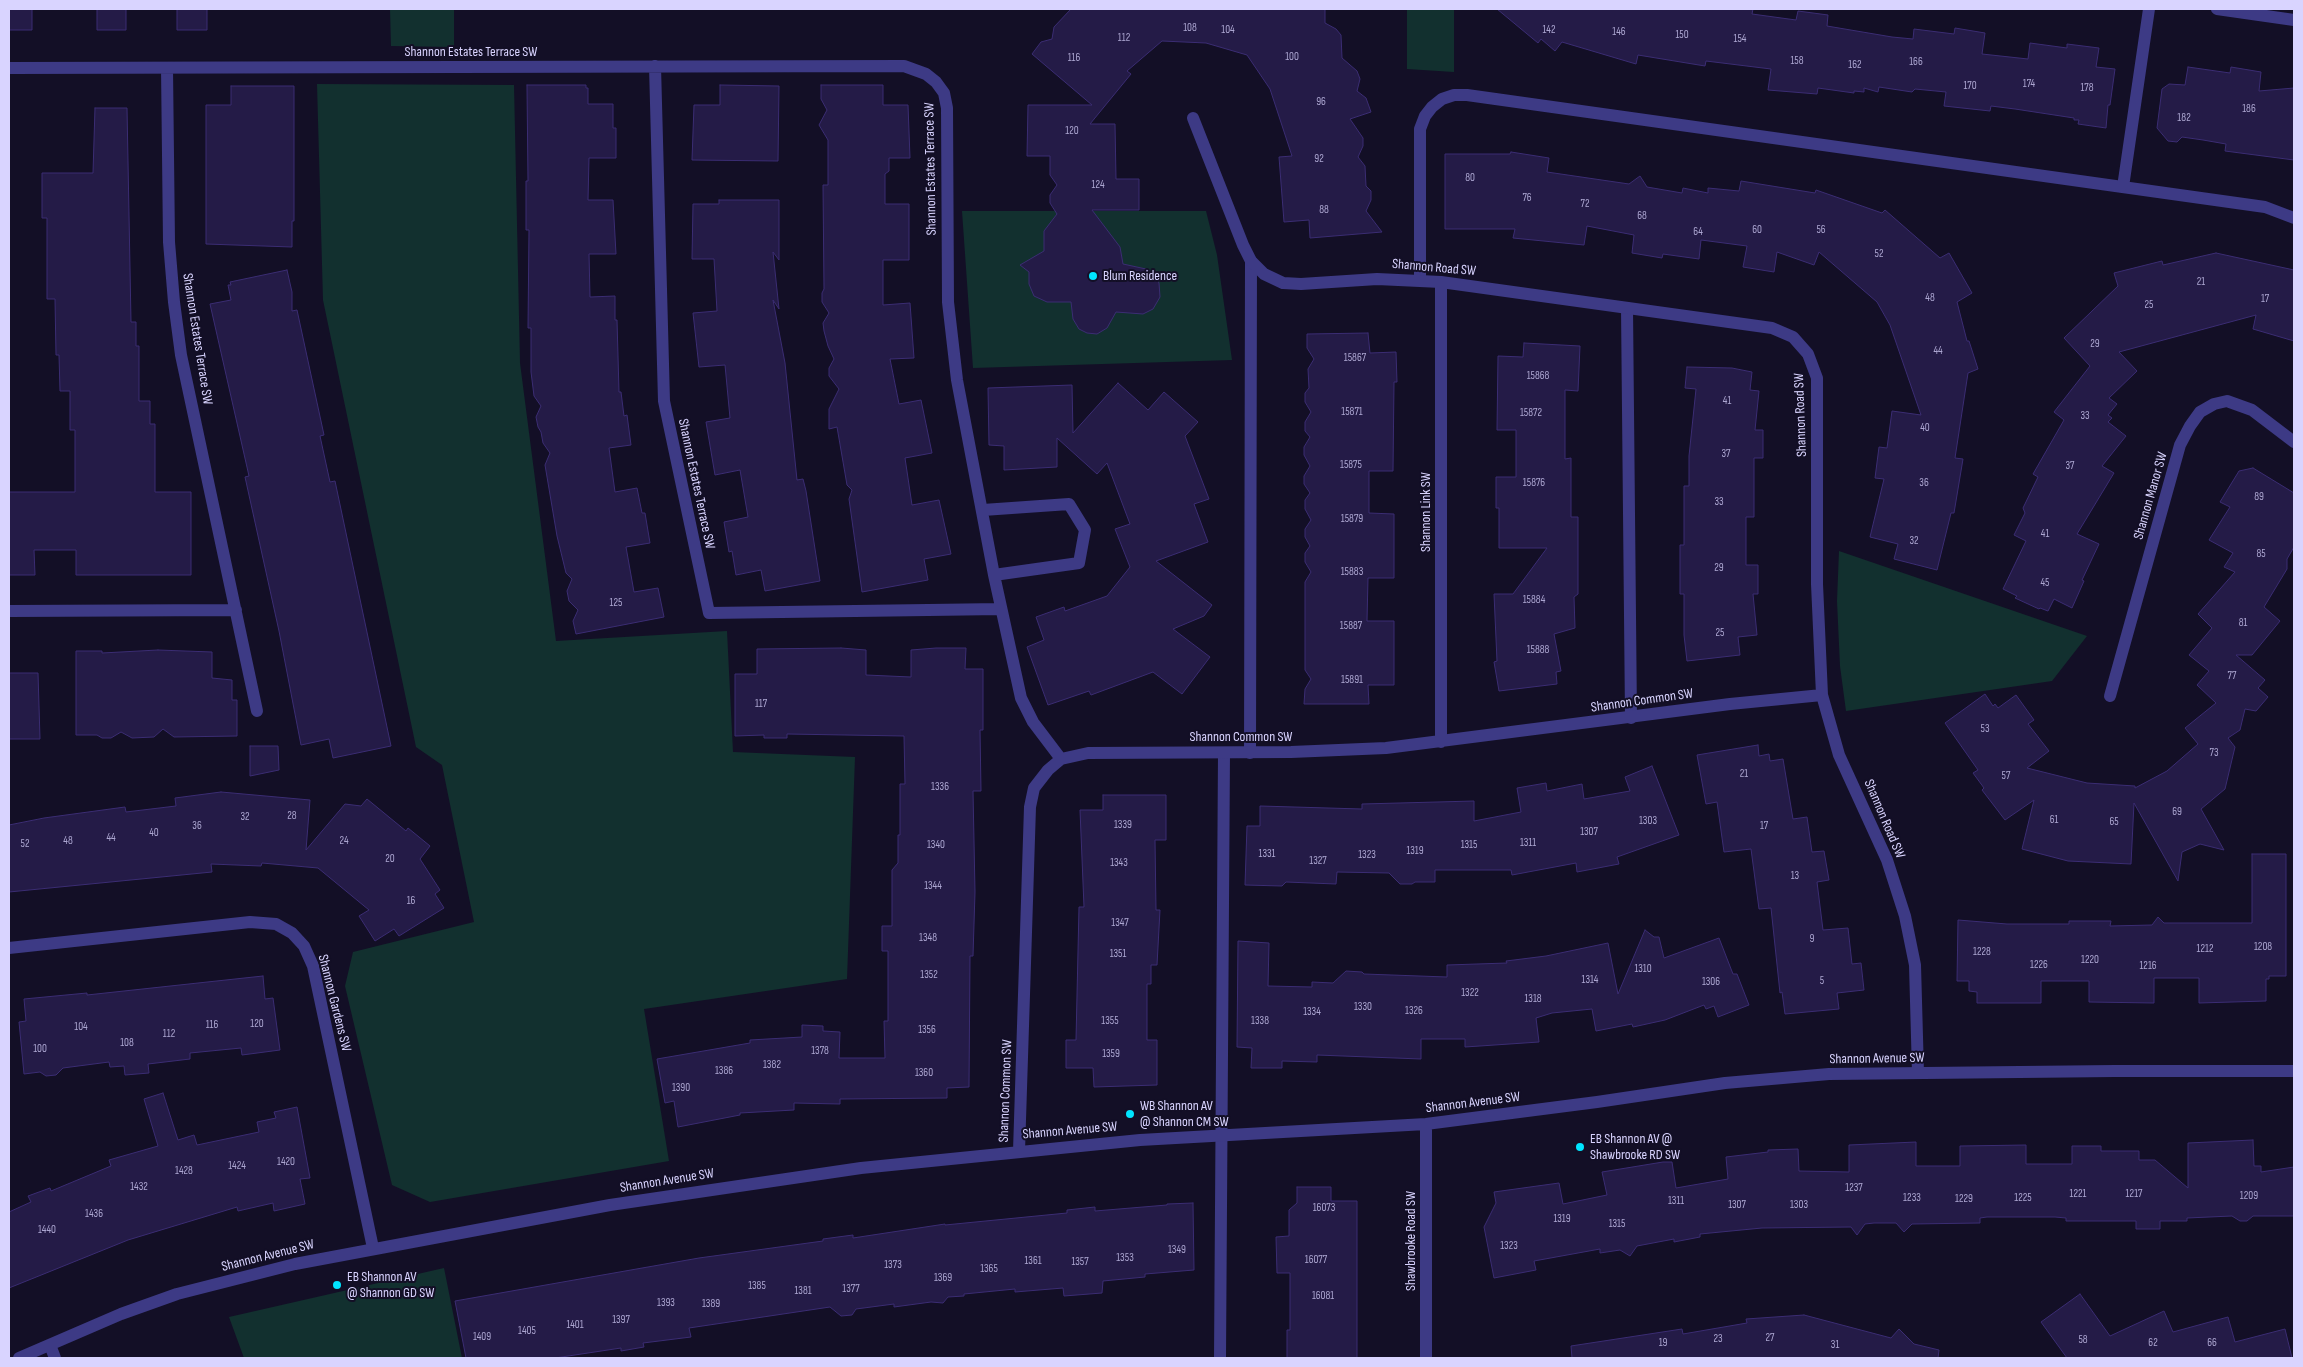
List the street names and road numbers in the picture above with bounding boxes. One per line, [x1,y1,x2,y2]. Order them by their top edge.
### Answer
street label: Shannon Estates Terrace SW [405,44,537,60]
street label: Shannon Estates Terrace SW [921,102,941,236]
street label: Shannon Road SW [1391,256,1477,280]
street label: Shannon Estates Terrace SW [178,272,216,406]
street label: Shannon Road SW [1791,373,1811,457]
street label: Shannon Estates Terrace SW [674,417,718,551]
street label: Shannon Manor SW [2130,450,2172,542]
street label: Shannon Link SW [1418,472,1434,552]
street label: Shannon Common SW [1590,686,1694,716]
street label: Shannon Common SW [1190,729,1292,745]
street label: Shannon Road SW [1860,777,1908,861]
street label: Shannon Gardens SW [314,953,354,1053]
street label: Shannon Common SW [996,1039,1016,1143]
street label: Shannon Avenue SW [1829,1050,1925,1068]
street label: Shannon Avenue SW [1425,1089,1521,1117]
street label: Shannon Avenue SW [1022,1118,1118,1144]
street label: Shannon Avenue SW [619,1165,715,1197]
street label: Shawbrooke Road SW [1403,1191,1419,1291]
street label: Shannon Avenue SW [220,1236,316,1276]

